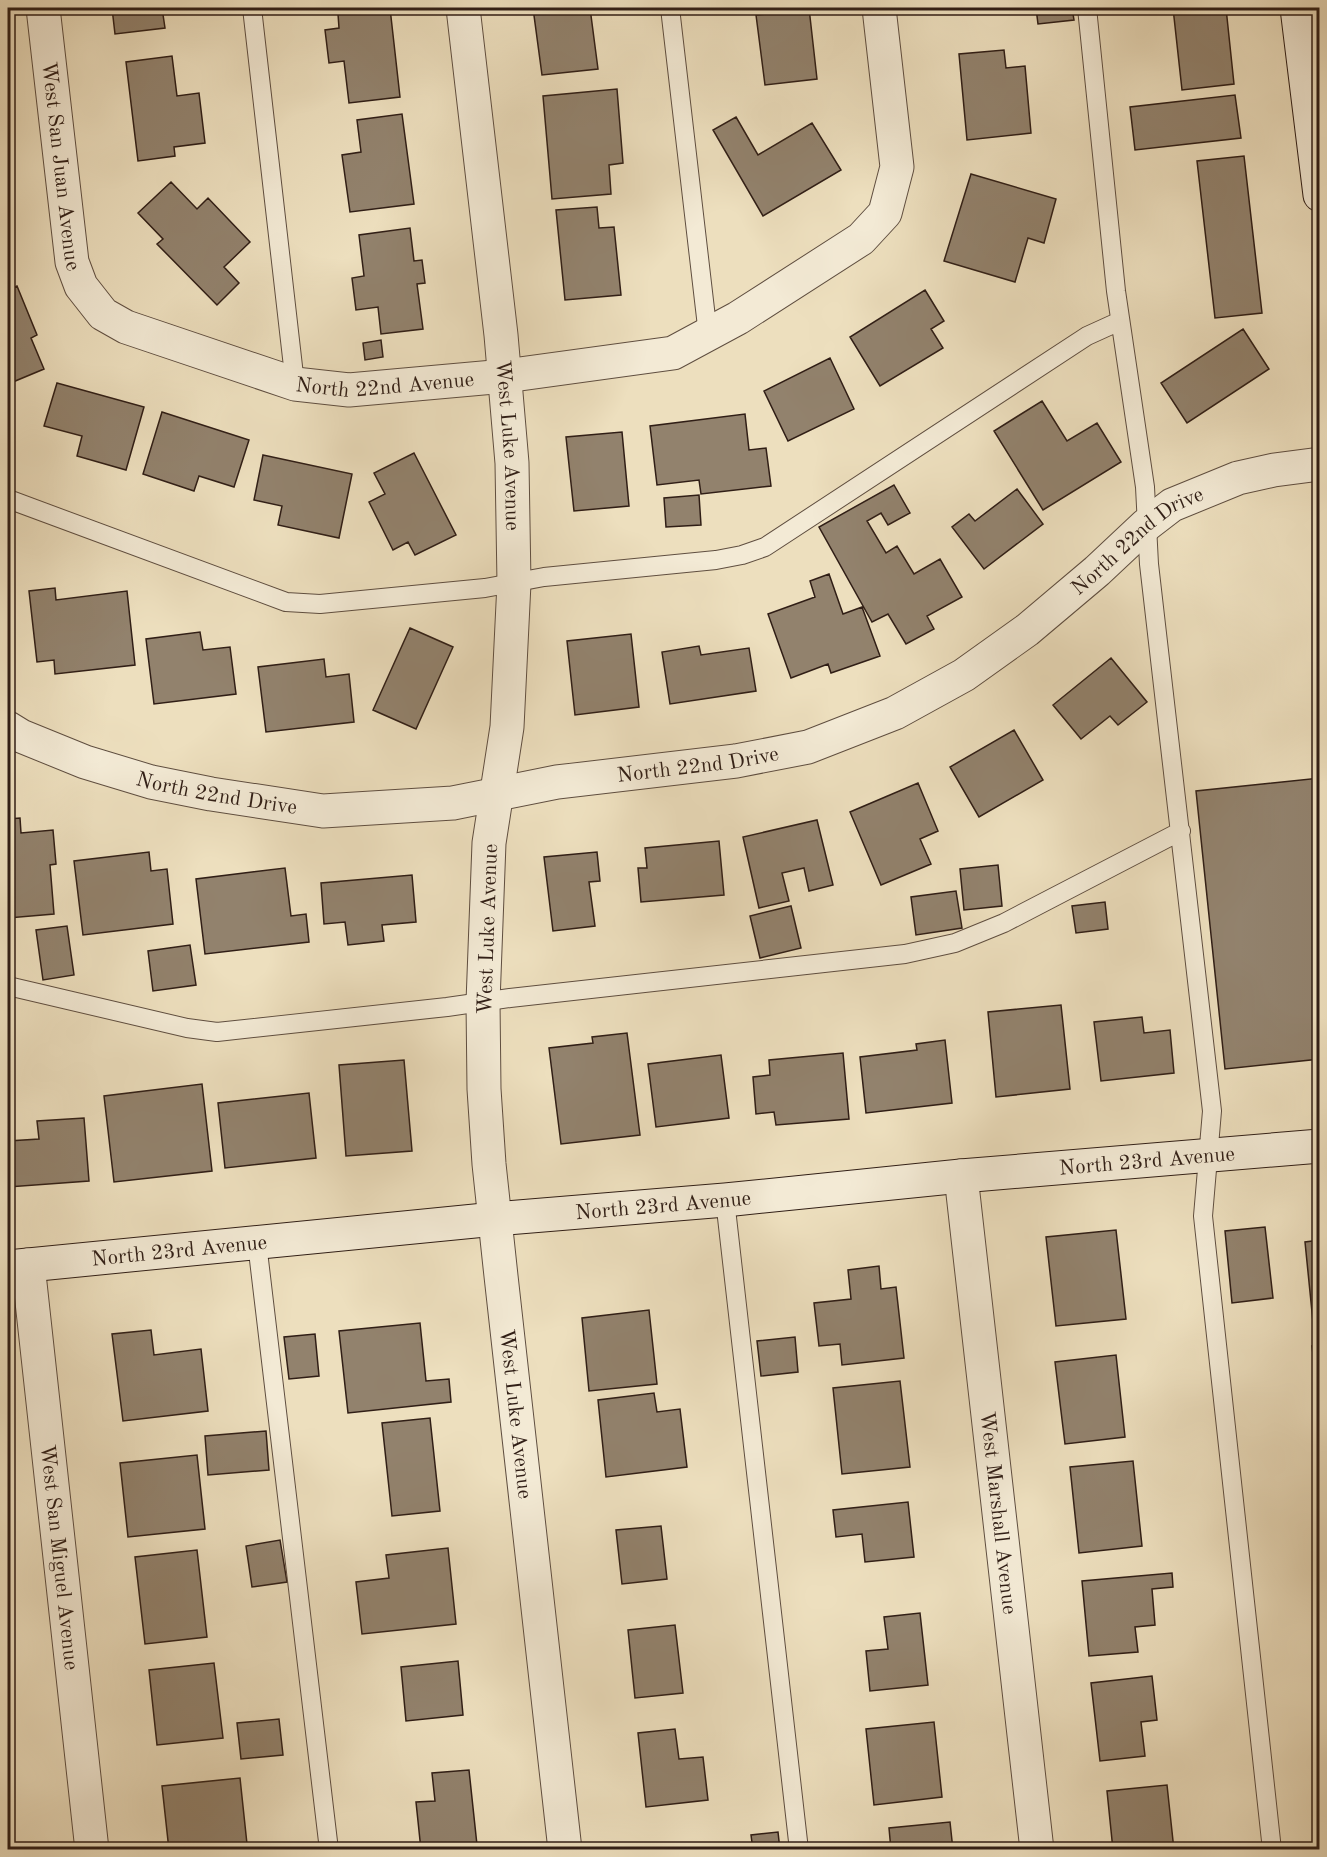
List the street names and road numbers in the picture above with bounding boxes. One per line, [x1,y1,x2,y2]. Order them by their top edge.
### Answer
street label: West San Juan Avenue [37,61,83,274]
street label: West Luke Avenue [491,359,522,531]
street label: North 22nd Avenue [294,370,475,402]
street label: North 22nd Drive [1068,484,1207,600]
street label: North 22nd Drive [616,744,781,787]
street label: North 22nd Drive [133,769,298,819]
street label: West Luke Avenue [475,843,502,1015]
street label: North 23rd Avenue [1058,1144,1236,1180]
street label: North 23rd Avenue [574,1188,752,1224]
street label: North 23rd Avenue [90,1233,268,1271]
street label: West Luke Avenue [495,1328,535,1500]
street label: West Marshall Avenue [976,1411,1019,1616]
street label: West San Miguel Avenue [36,1443,81,1671]

